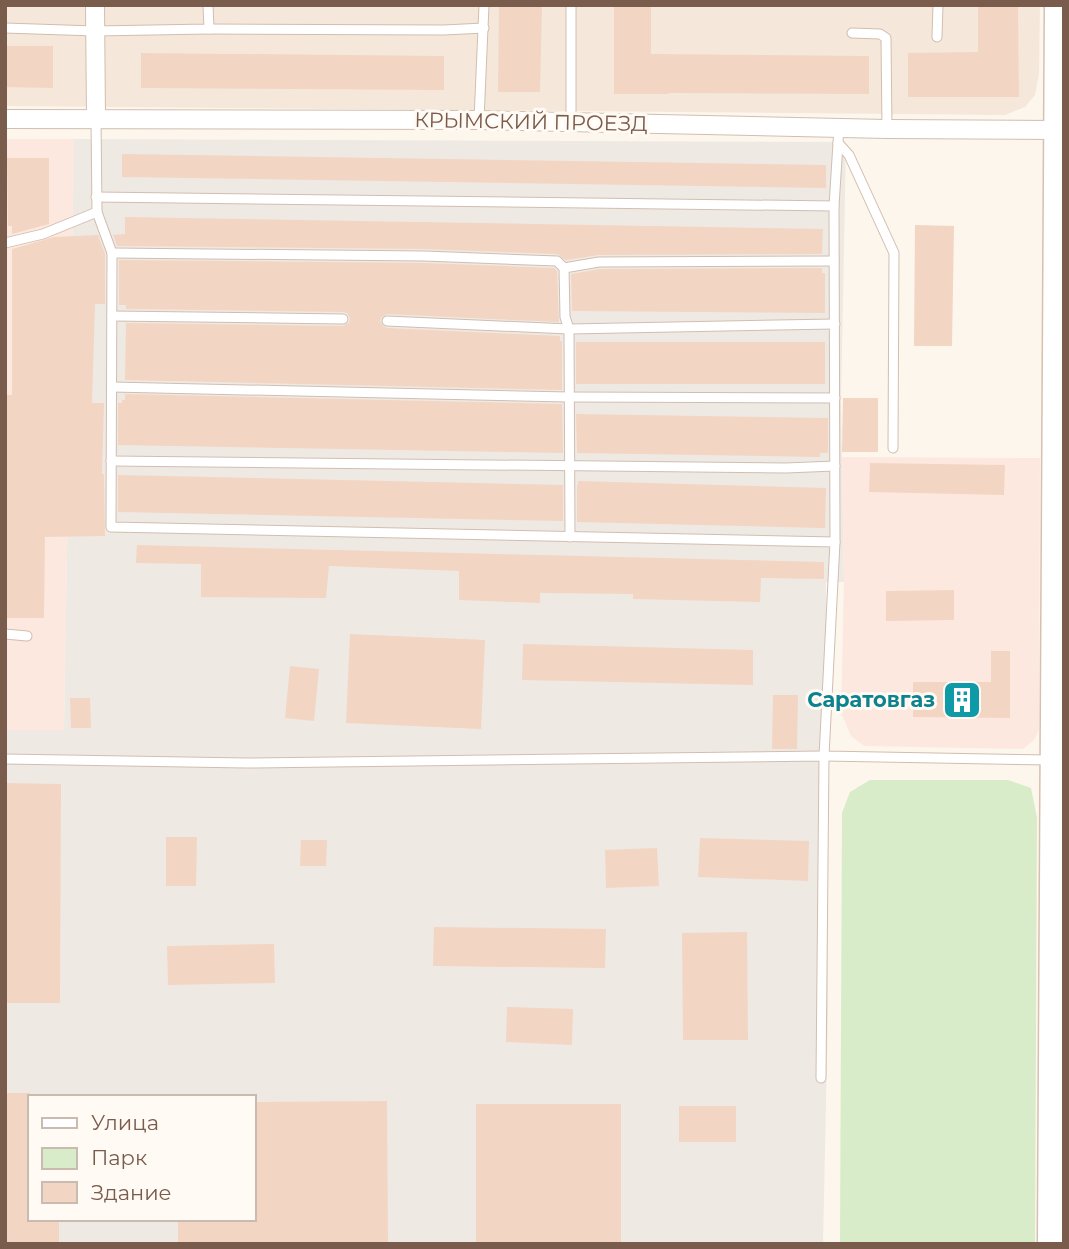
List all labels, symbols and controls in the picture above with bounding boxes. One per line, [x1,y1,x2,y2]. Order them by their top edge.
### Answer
street label: КРЫМСКИЙ ПРОЕЗД [414,107,648,136]
building icon: Саратовгаз [941,679,983,721]
place label: Саратовгаз [807,687,935,712]
legend [28,1095,256,1221]
text: Улица [91,1110,159,1135]
text: Парк [91,1145,147,1170]
text: Здание [91,1180,172,1205]

